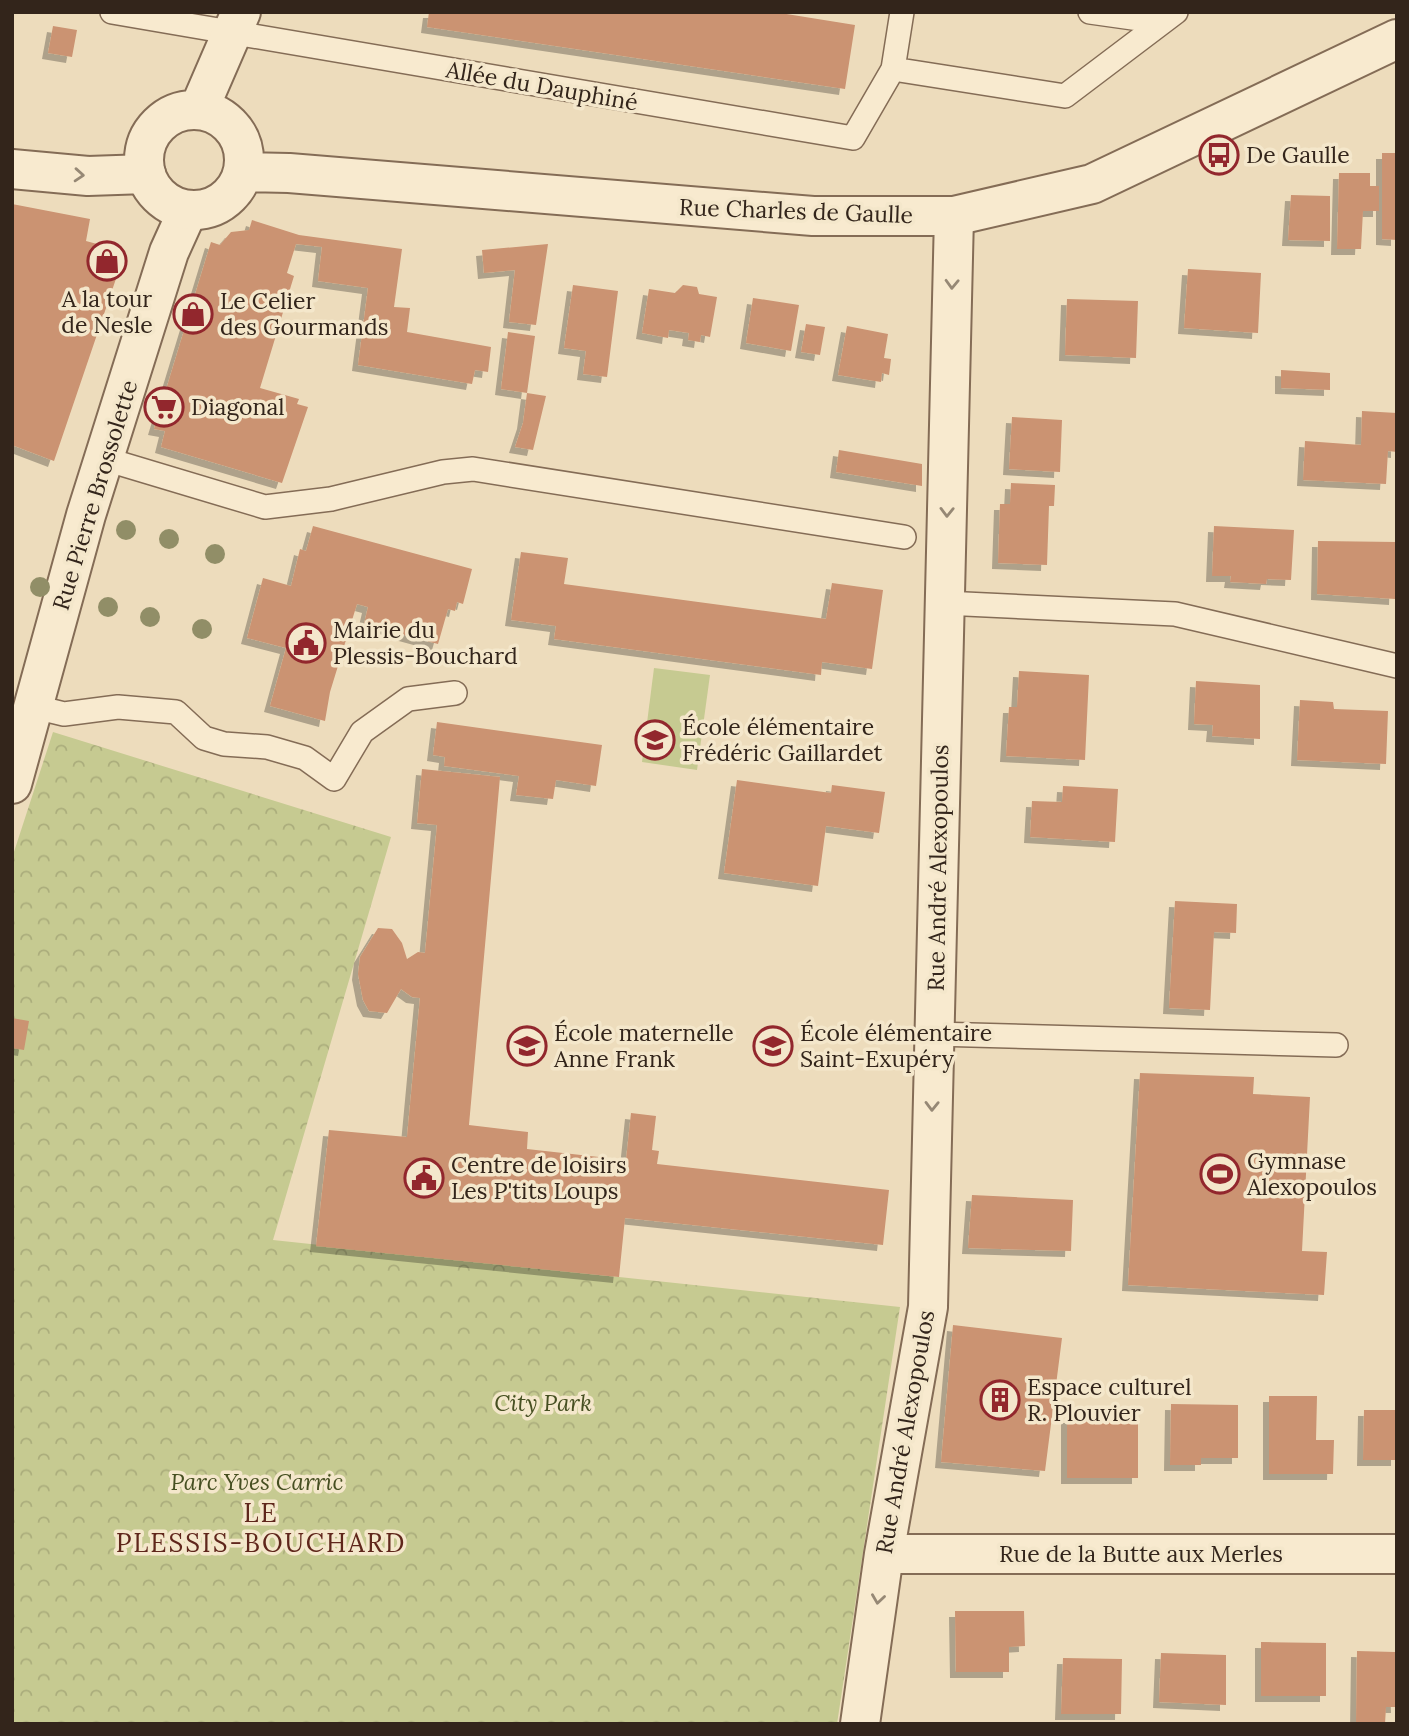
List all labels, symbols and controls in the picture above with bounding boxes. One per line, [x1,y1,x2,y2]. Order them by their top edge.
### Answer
street label: Allée du Dauphiné [443,54,640,117]
bus stop icon: De Gaulle [1198,134,1240,176]
place label: De Gaulle [1246,140,1350,169]
one-way arrow [74,167,85,182]
street label: Rue Charles de Gaulle [679,192,913,229]
shop icon: A la tour de Nesle [86,240,128,282]
one-way arrow [944,279,960,290]
place label: A la tour de Nesle [61,284,153,339]
place label: Le Celier des Gourmands [220,286,388,341]
shop icon: Le Celier des Gourmands [172,293,214,335]
street label: Rue Pierre Brossolette [46,376,143,613]
supermarket icon: Diagonal [143,386,185,428]
place label: Diagonal [191,392,285,421]
one-way arrow [939,506,954,517]
place label: Mairie du Plessis-Bouchard [333,615,518,670]
public building icon: Mairie du Plessis-Bouchard [285,622,327,664]
place label: École élémentaire Frédéric Gaillardet [682,712,883,767]
school or university icon: École élémentaire Frédéric Gaillardet [634,719,676,761]
street label: Rue André Alexopoulos [921,744,954,992]
place label: École maternelle Anne Frank [553,1018,734,1073]
place label: École élémentaire Saint-Exupéry [800,1018,992,1073]
school or university icon: École maternelle Anne Frank [506,1025,548,1067]
school or university icon: École élémentaire Saint-Exupéry [752,1025,794,1067]
one-way arrow [925,1101,940,1112]
place label: Gymnase Alexopoulos [1246,1146,1377,1201]
place label: Centre de loisirs Les P'tits Loups [451,1150,627,1205]
sports icon: Gymnase Alexopoulos [1199,1153,1241,1195]
public building icon: Centre de loisirs Les P'tits Loups [403,1157,445,1199]
street label: Rue André Alexopoulos [869,1308,940,1556]
place label: Espace culturel R. Plouvier [1027,1372,1192,1427]
building icon: Espace culturel R. Plouvier [979,1379,1021,1421]
park label: City Park [494,1388,592,1417]
park label: Parc Yves Carric [171,1467,344,1496]
district label: LE PLESSIS-BOUCHARD [116,1496,406,1559]
street label: Rue de la Butte aux Merles [999,1539,1283,1568]
one-way arrow [871,1593,886,1605]

